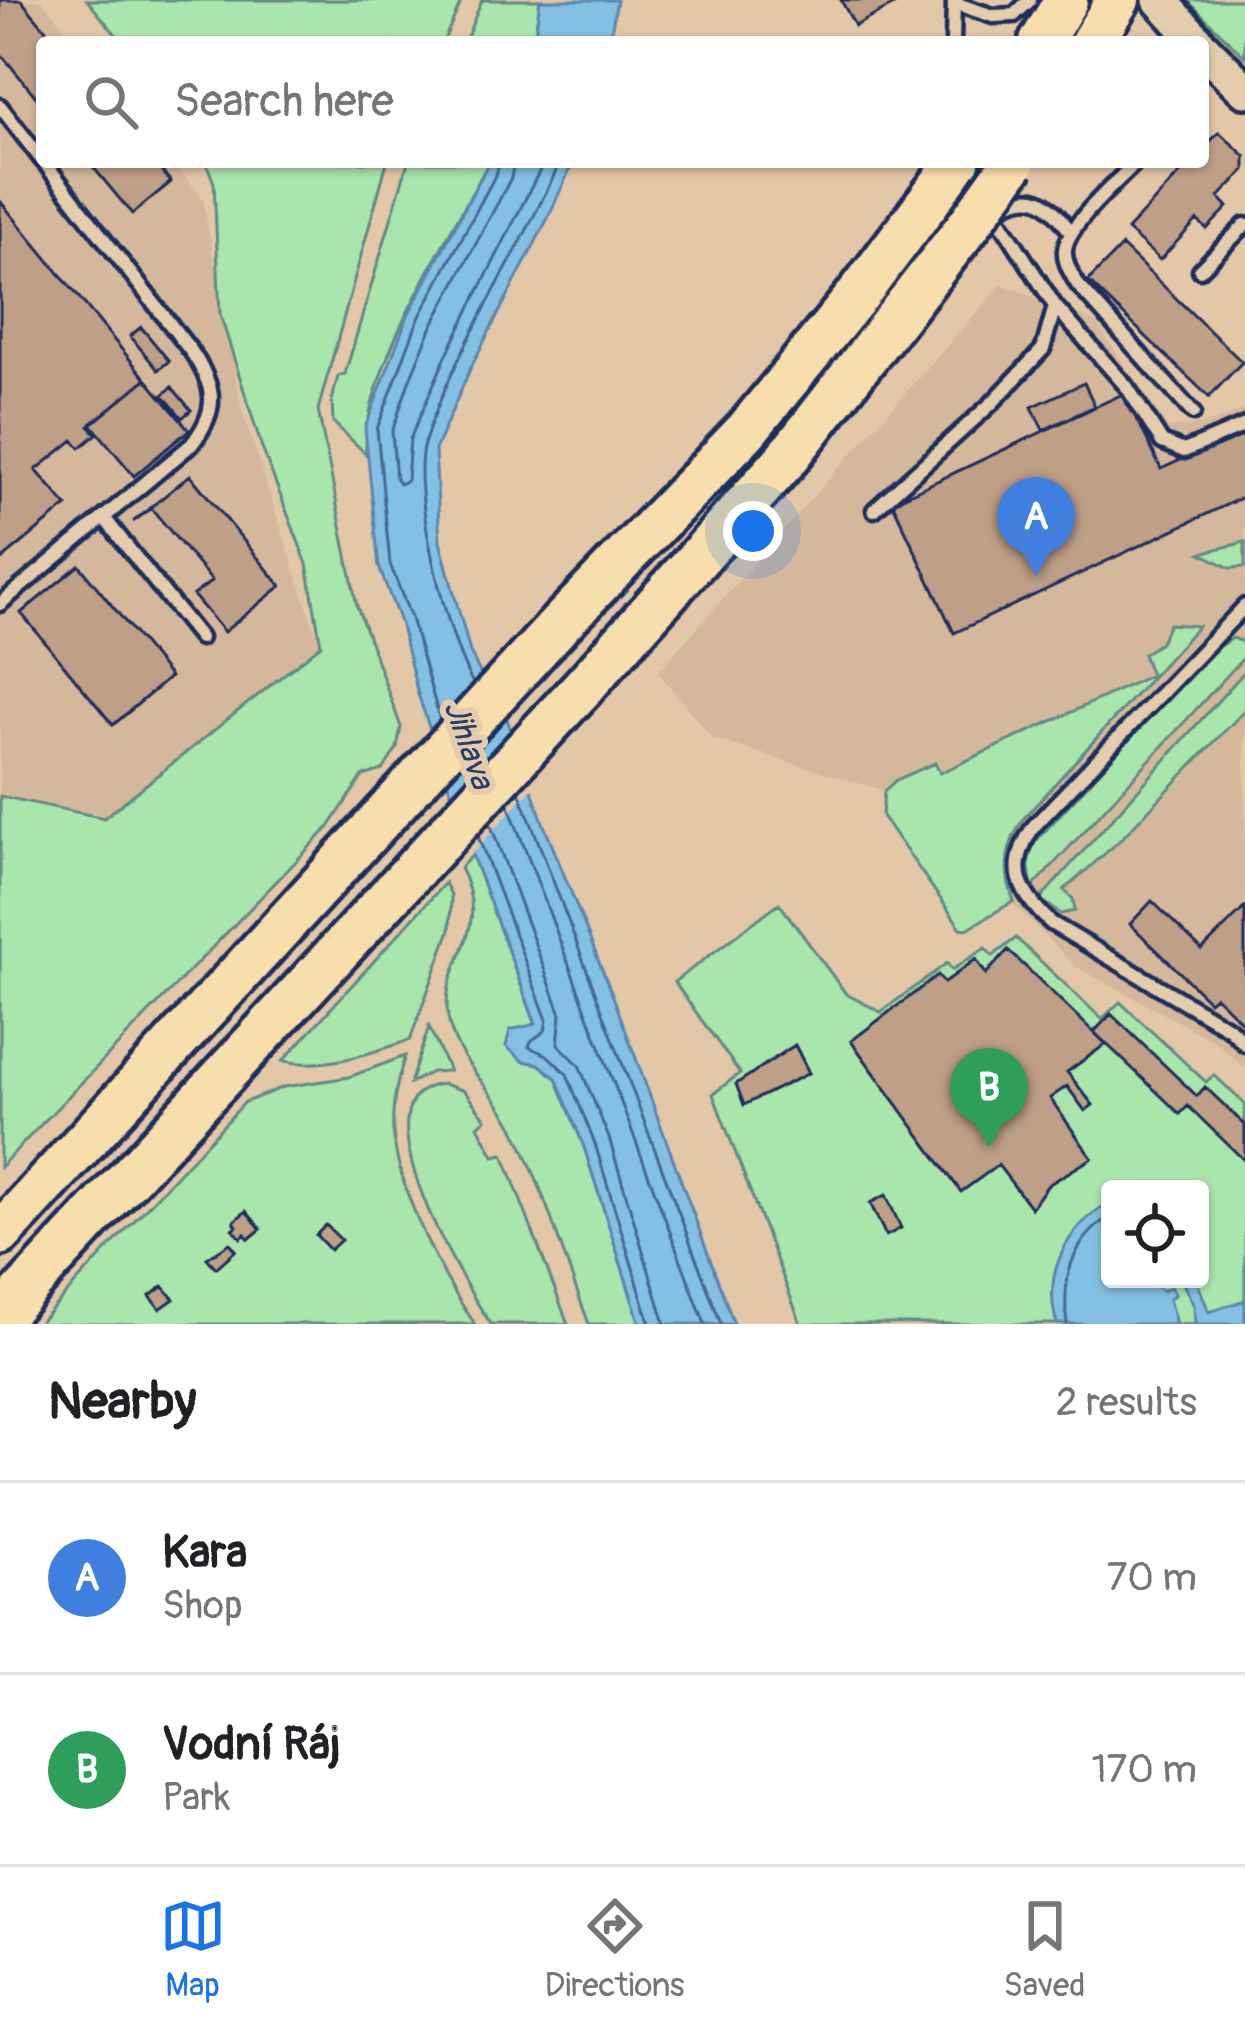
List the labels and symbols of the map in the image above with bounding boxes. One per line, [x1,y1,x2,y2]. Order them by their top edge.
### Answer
pin: A [997,477,1075,576]
your location [723,501,783,561]
water label: Jihlava [434,695,503,796]
pin: B [950,1048,1028,1147]

